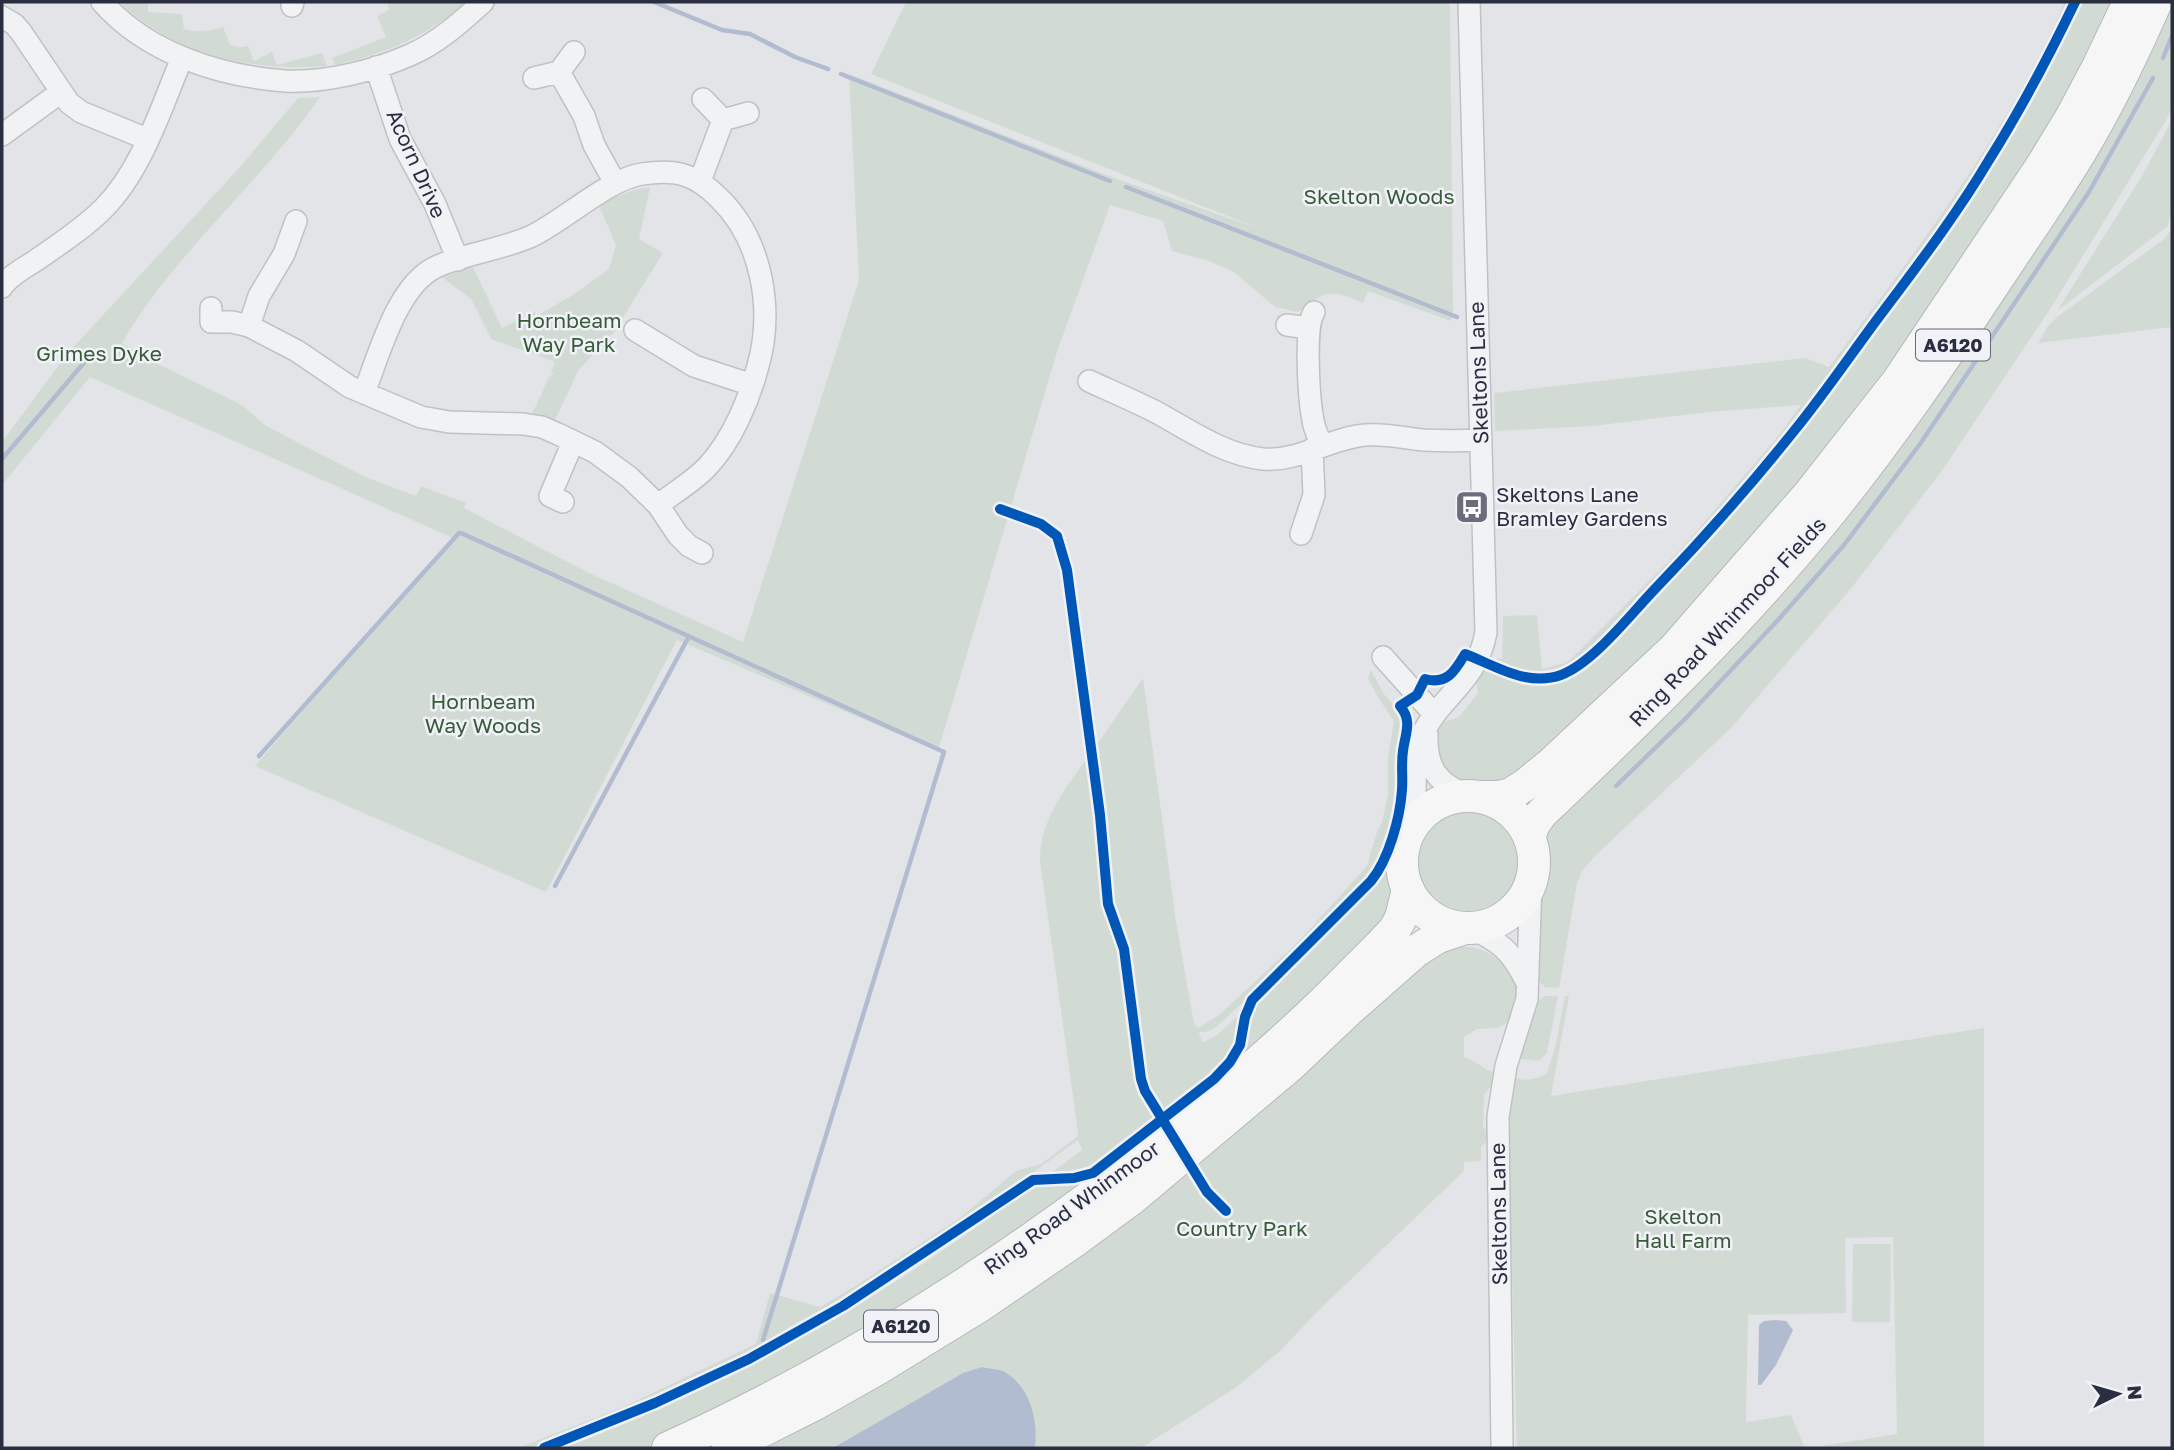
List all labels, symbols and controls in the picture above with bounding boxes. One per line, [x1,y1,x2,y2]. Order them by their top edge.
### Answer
street label: Acorn Drive [381,105,452,222]
park label: Skelton Woods [1303,183,1455,209]
street label: Skeltons Lane [1463,301,1493,445]
park label: Hornbeam Way Park [516,307,622,357]
road number: A6120 [1916,330,1990,360]
park label: Grimes Dyke [36,340,162,366]
place label: Skeltons Lane Bramley Gardens [1496,481,1668,531]
bus stop icon: Skeltons Lane Bramley Gardens [1453,488,1491,526]
street label: Ring Road Whinmoor Fields [1623,511,1831,732]
park label: Hornbeam Way Woods [425,688,541,738]
street label: Ring Road Whinmoor [978,1135,1165,1280]
street label: Skeltons Lane [1484,1142,1512,1286]
park label: Skelton Hall Farm [1634,1203,1732,1253]
park label: Country Park [1176,1215,1308,1241]
road number: A6120 [864,1310,938,1342]
north arrow [2083,1359,2153,1429]
text: N [2123,1384,2148,1401]

